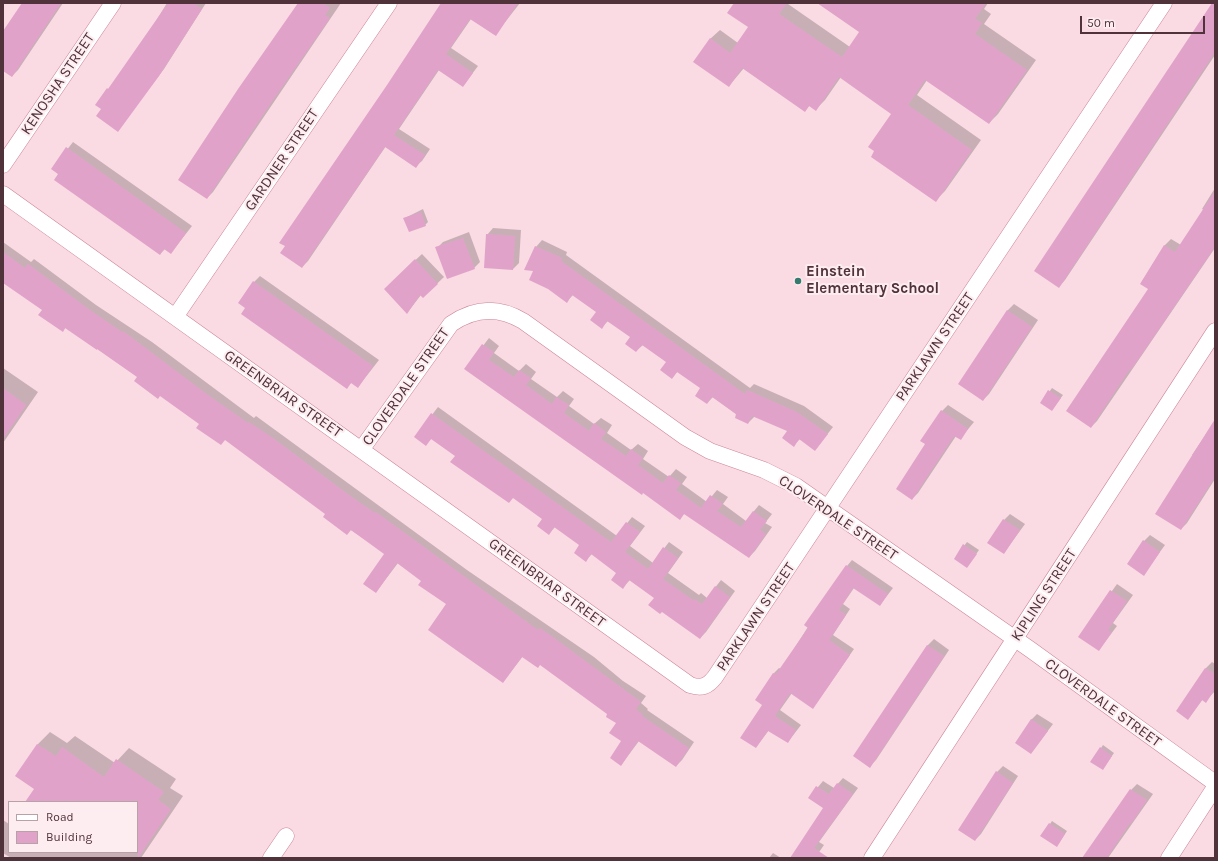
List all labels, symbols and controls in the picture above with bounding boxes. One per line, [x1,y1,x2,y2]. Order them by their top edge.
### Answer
scale bar [1082,8,1207,34]
text: 50 m [1087,16,1115,30]
street label: KENOSHA STREET [17,30,99,138]
street label: GARDNER STREET [241,106,323,214]
place label: Einstein Elementary School [806,263,939,298]
marker: Einstein Elementary School [793,276,803,286]
street label: PARKLAWN STREET [892,289,978,405]
street label: CLOVERDALE STREET [359,325,453,449]
street label: GREENBRIAR STREET [220,346,346,442]
street label: CLOVERDALE STREET [775,472,901,564]
street label: GREENBRIAR STREET [485,535,609,631]
street label: KIPLING STREET [1007,545,1081,645]
street label: PARKLAWN STREET [713,559,799,675]
street label: CLOVERDALE STREET [1041,655,1165,751]
legend [8,801,138,853]
text: Road [46,810,74,824]
text: Building [46,830,92,844]

